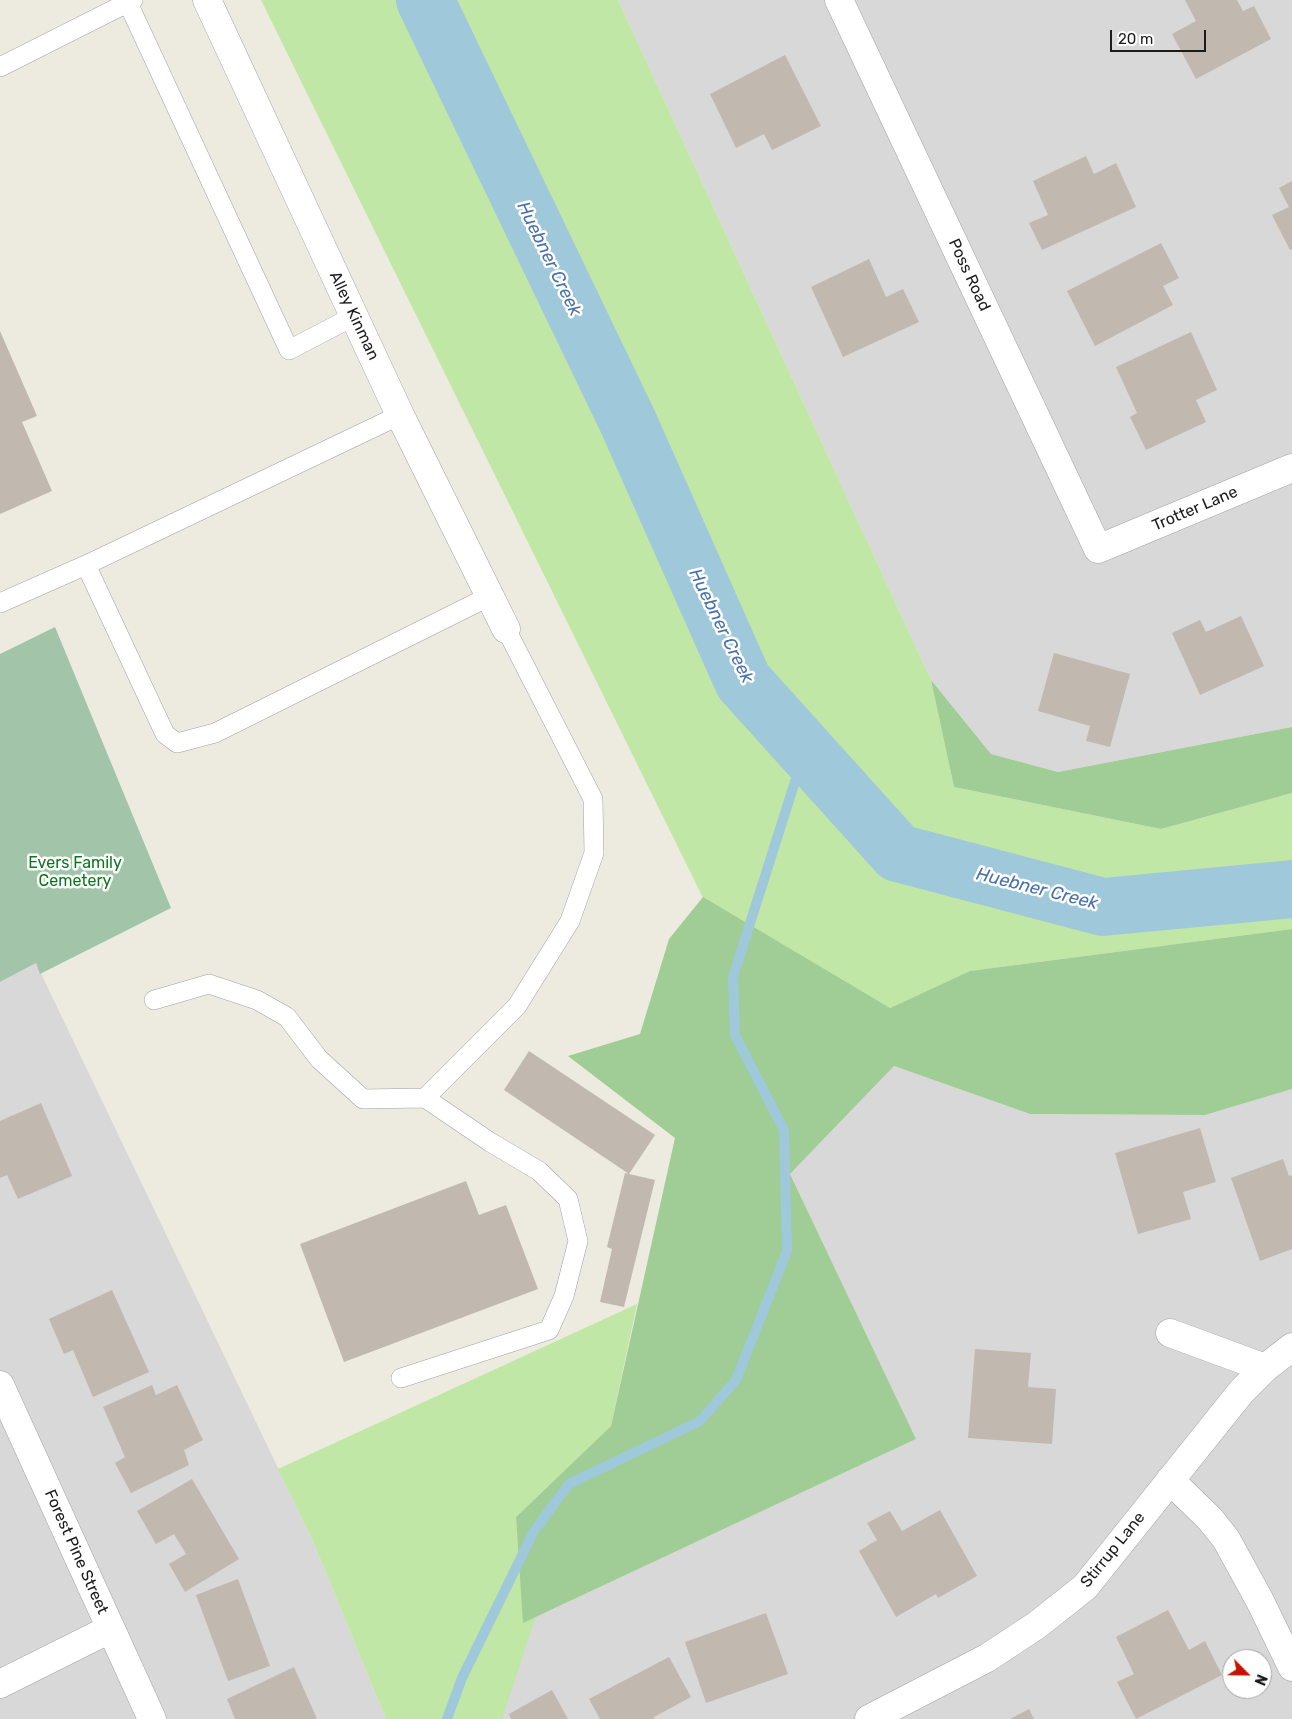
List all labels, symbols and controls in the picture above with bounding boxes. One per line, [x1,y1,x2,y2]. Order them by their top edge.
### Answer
scale bar [1112,20,1208,52]
text: 20 m [1118,30,1153,48]
water label: Huebner Creek [512,198,586,320]
street label: Poss Road [944,236,994,314]
street label: Alley Kinman [325,269,383,363]
street label: Trotter Lane [1149,482,1241,536]
water label: Huebner Creek [684,565,758,687]
park label: Evers Family Cemetery [28,853,122,891]
water label: Huebner Creek [974,863,1100,915]
street label: Forest Pine Street [40,1487,112,1617]
street label: Stirrup Lane [1077,1508,1149,1592]
north arrow [1222,1649,1272,1699]
text: N [1251,1672,1270,1688]

